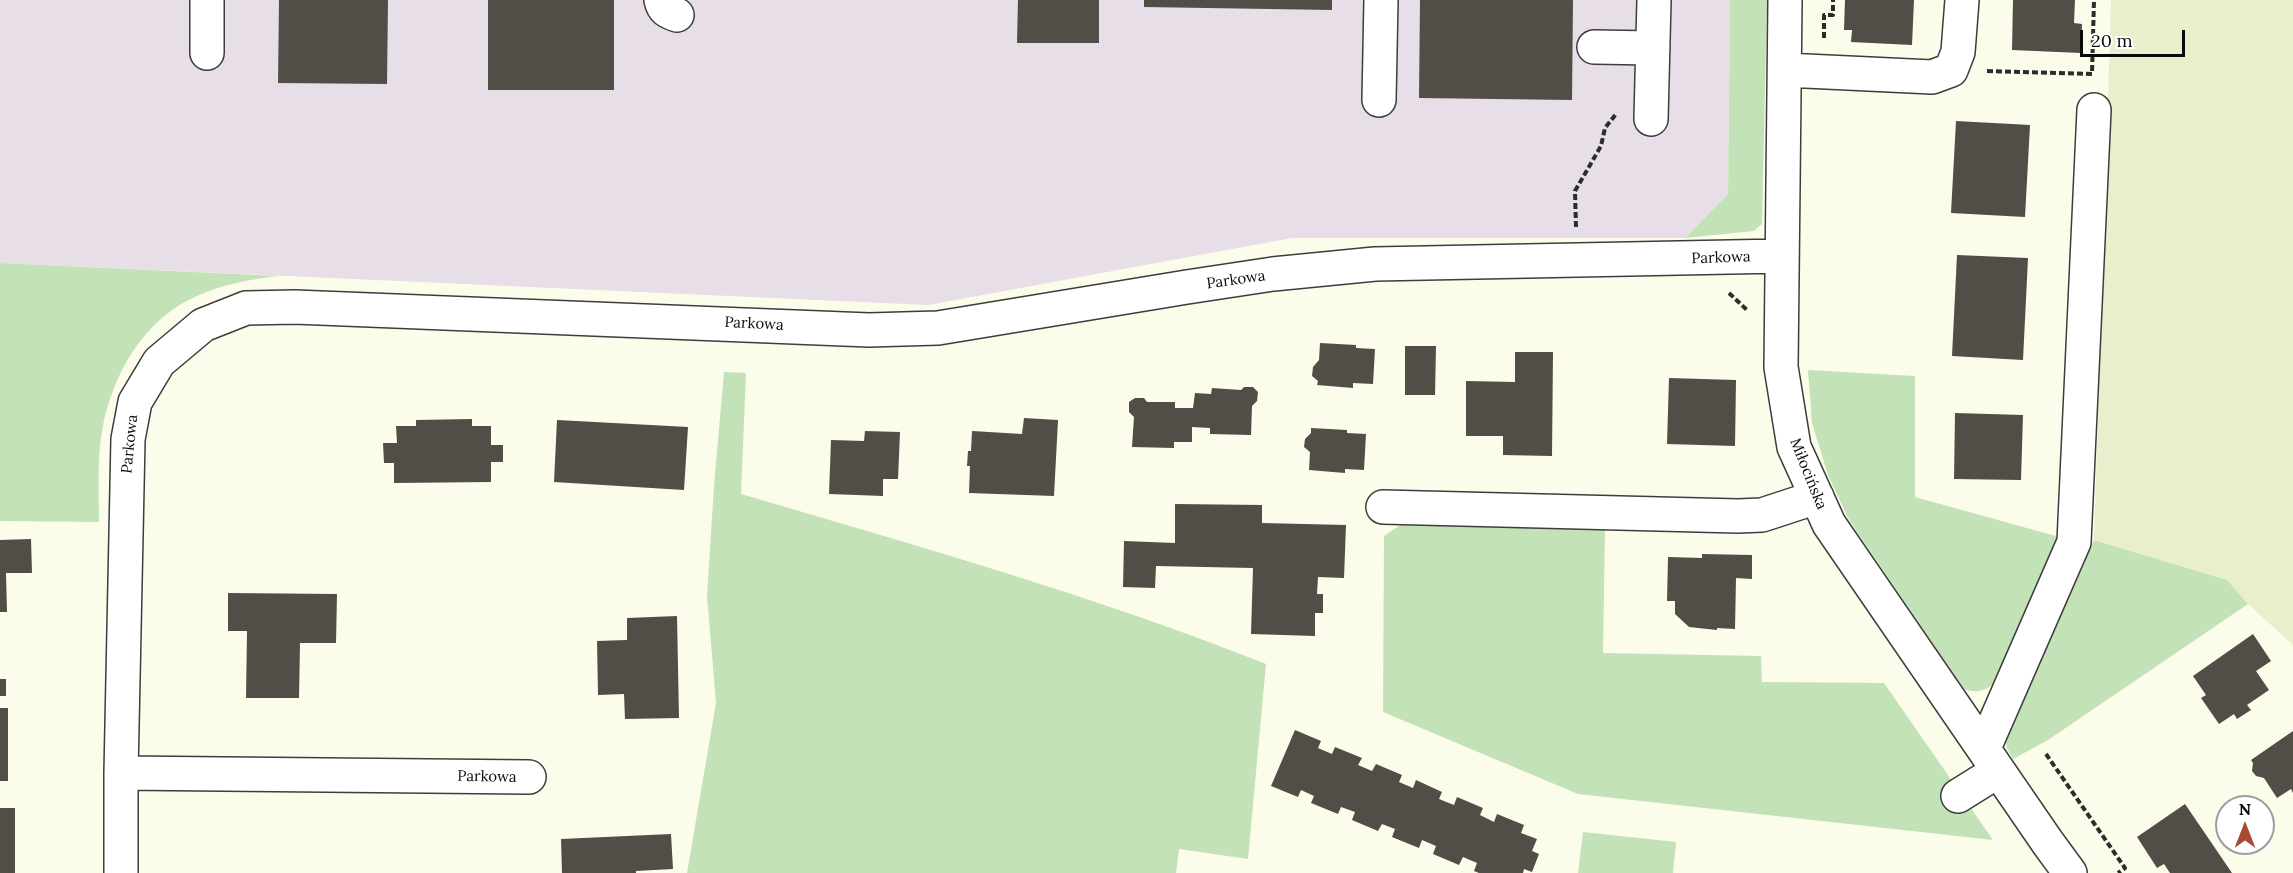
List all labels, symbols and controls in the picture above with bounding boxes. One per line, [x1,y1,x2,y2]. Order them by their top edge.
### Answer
scale bar [2083,18,2188,56]
text: 20 m [2091,29,2133,52]
street label: Parkowa [1691,248,1751,268]
street label: Parkowa [1205,267,1267,293]
street label: Parkowa [724,313,784,335]
street label: Parkowa [118,414,142,474]
street label: Miłocińska [1786,436,1830,512]
street label: Parkowa [457,767,517,787]
north arrow [2215,795,2275,855]
text: N [2239,799,2251,819]

